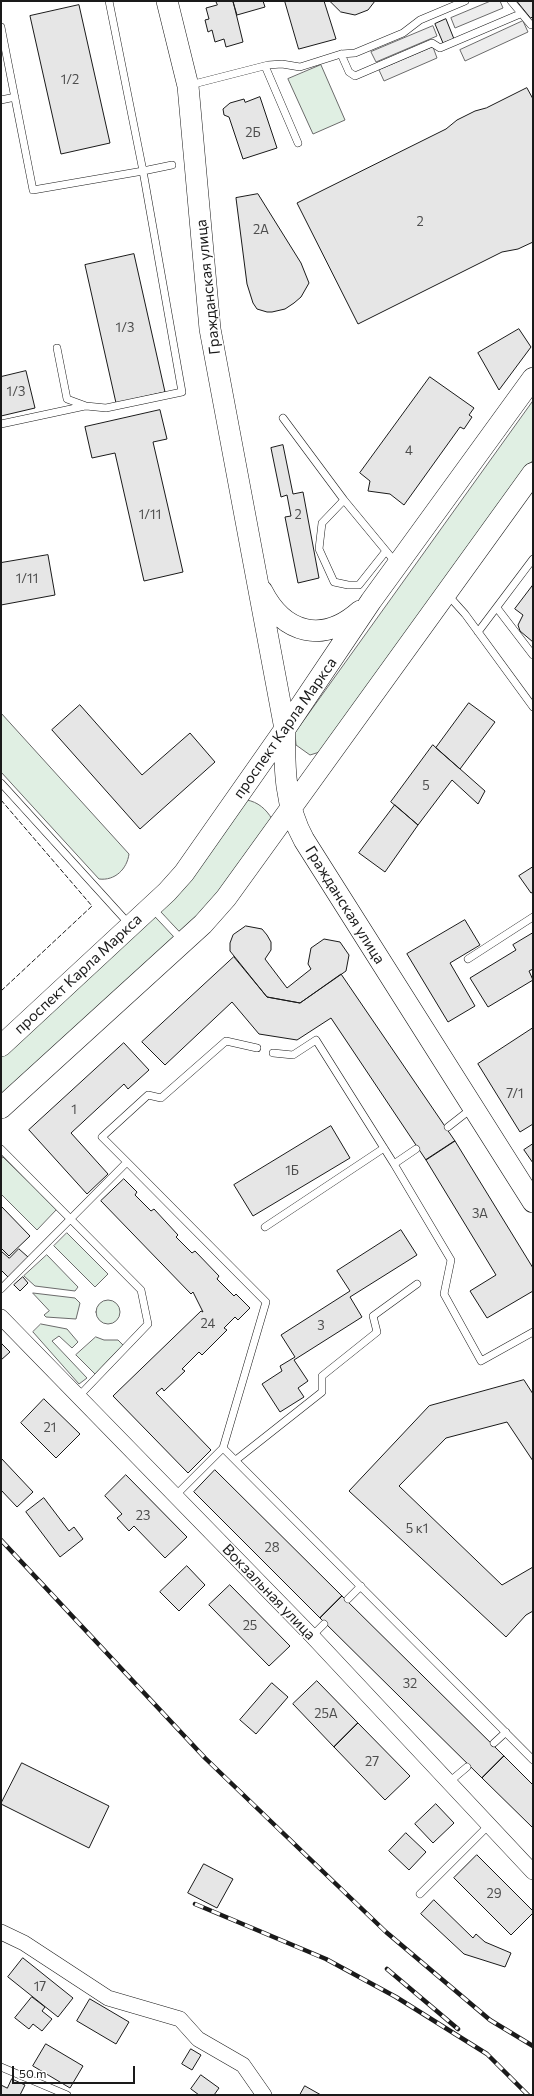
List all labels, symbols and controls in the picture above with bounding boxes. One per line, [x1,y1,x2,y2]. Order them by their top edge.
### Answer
house number: 1/2 [61,72,79,88]
house number: 2Б [245,125,261,141]
house number: 2 [416,214,424,230]
street label: Гражданская улица [192,219,224,355]
house number: 2А [253,222,269,238]
house number: 1/3 [116,320,134,336]
house number: 1/3 [7,384,25,400]
house number: 4 [405,443,413,459]
house number: 1/11 [139,507,161,523]
house number: 2 [294,507,302,523]
house number: 1/11 [16,571,38,587]
street label: проспект Карла Маркса [230,654,340,802]
house number: 5 [422,778,430,794]
street label: Гражданская улица [301,843,389,967]
street label: проспект Карла Маркса [11,910,145,1038]
house number: 7/1 [506,1086,524,1102]
house number: 1 [71,1102,77,1118]
house number: 1Б [285,1163,299,1179]
house number: 3А [472,1206,488,1222]
house number: 24 [201,1316,215,1332]
house number: 3 [317,1318,325,1334]
house number: 21 [44,1420,56,1436]
house number: 23 [136,1508,150,1524]
house number: 5 к1 [406,1521,428,1537]
street label: Вокзальная улица [219,1540,319,1644]
house number: 28 [264,1540,280,1556]
house number: 25 [243,1618,257,1634]
house number: 32 [403,1676,417,1692]
house number: 25А [314,1706,338,1722]
house number: 27 [365,1754,379,1770]
house number: 29 [486,1886,502,1902]
house number: 17 [34,1979,46,1995]
scale bar [14,2058,137,2084]
text: 50 m [19,2066,47,2080]

